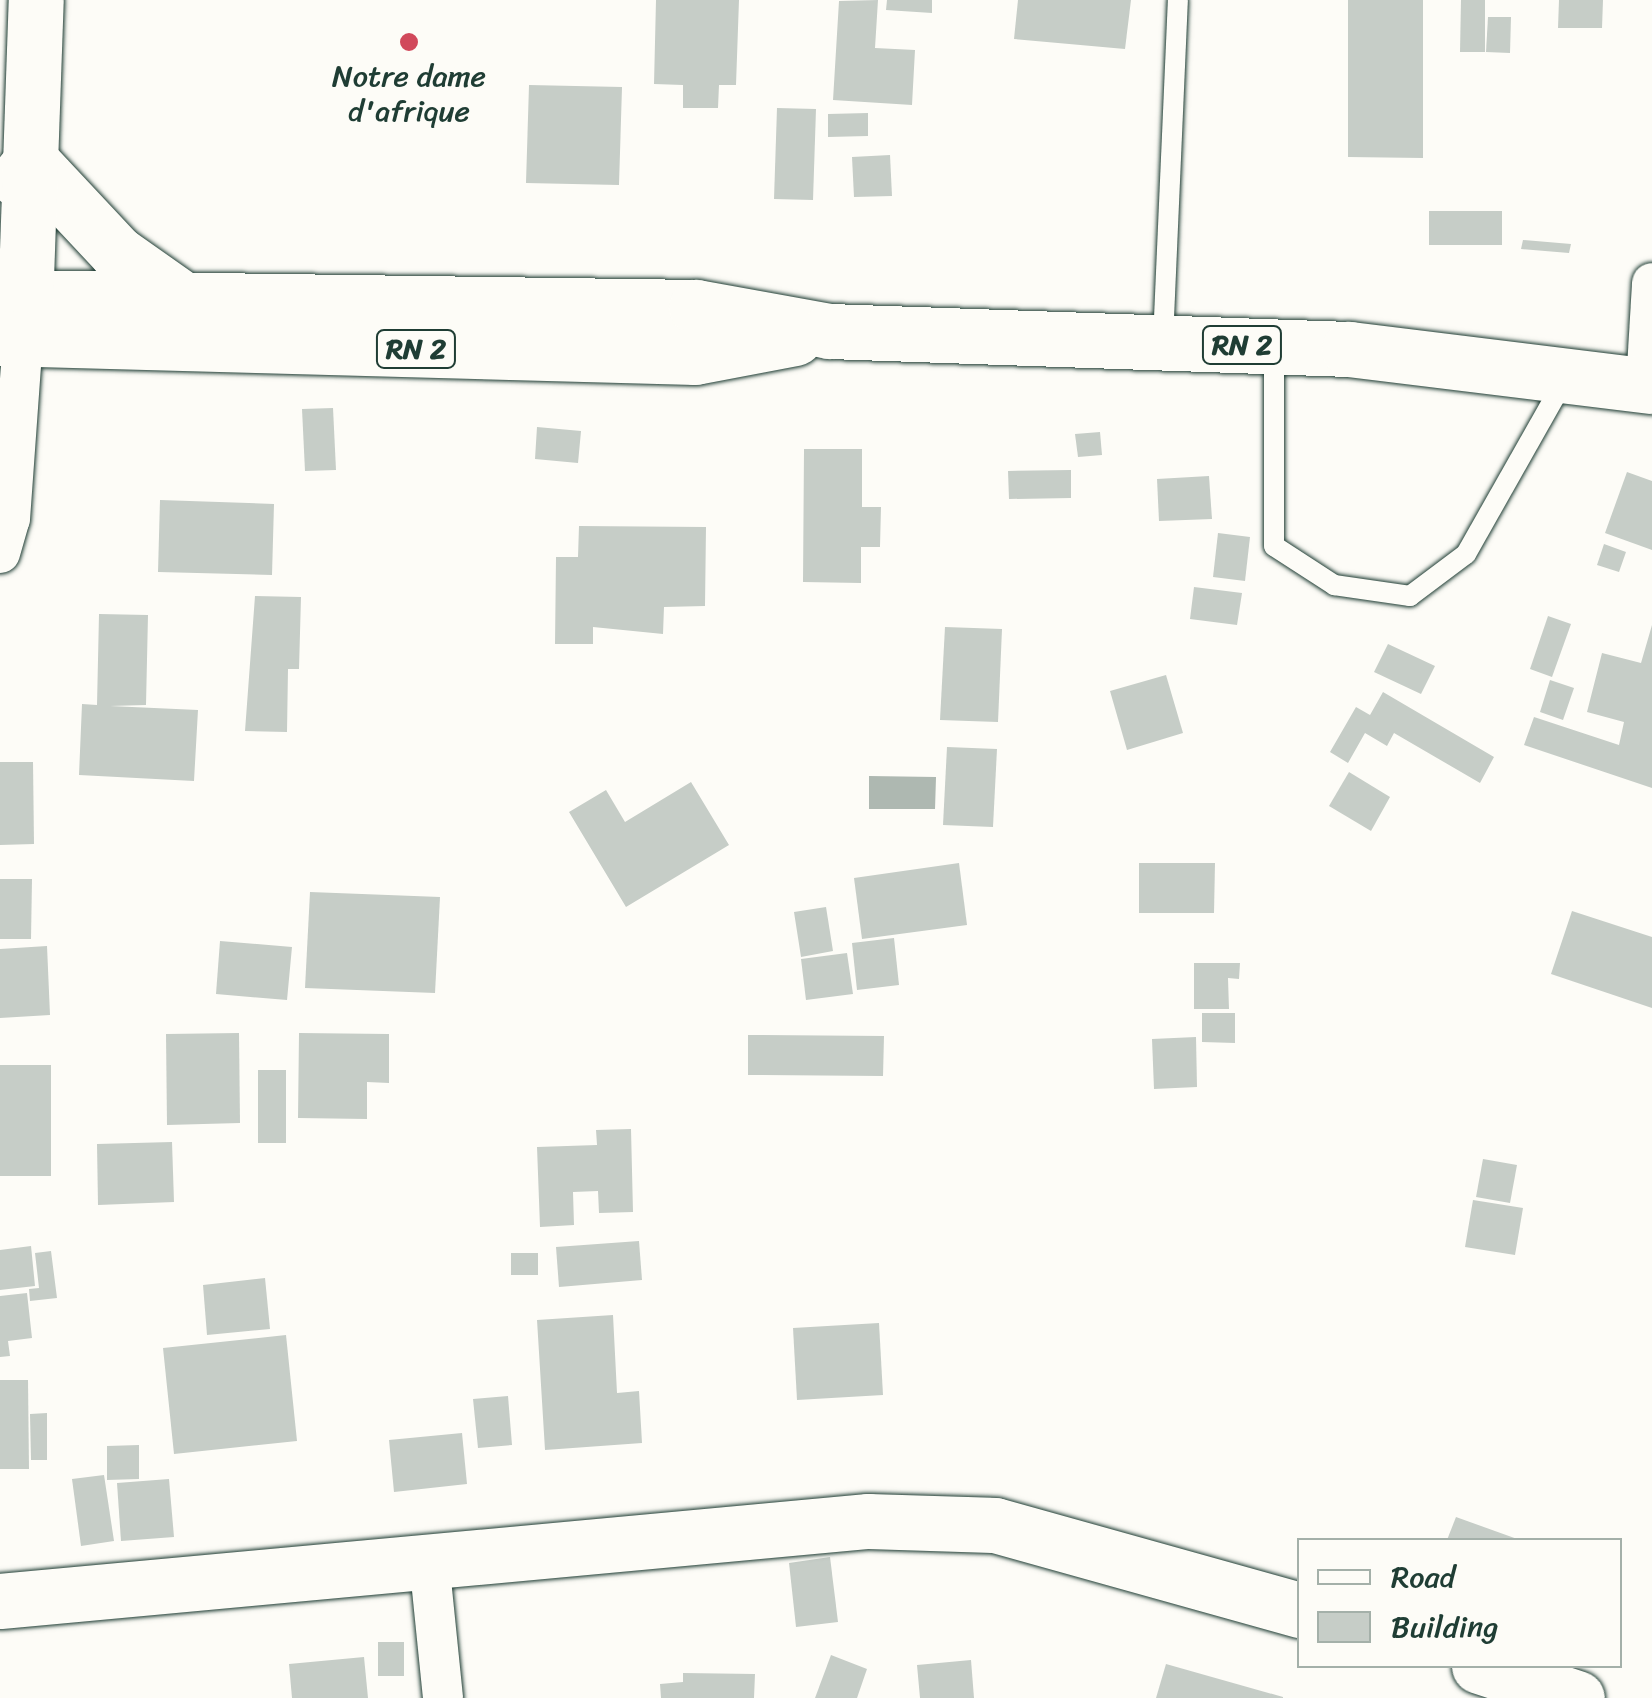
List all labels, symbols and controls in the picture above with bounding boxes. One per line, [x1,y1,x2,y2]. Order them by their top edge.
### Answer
marker: Notre dame d'afrique [398,31,420,53]
place label: Notre dame d'afrique [332,58,486,128]
road number: RN 2 [1200,322,1284,368]
road number: RN 2 [374,326,458,372]
legend [1297,1538,1622,1668]
text: Road [1391,1550,1455,1604]
text: Building [1391,1600,1498,1654]

